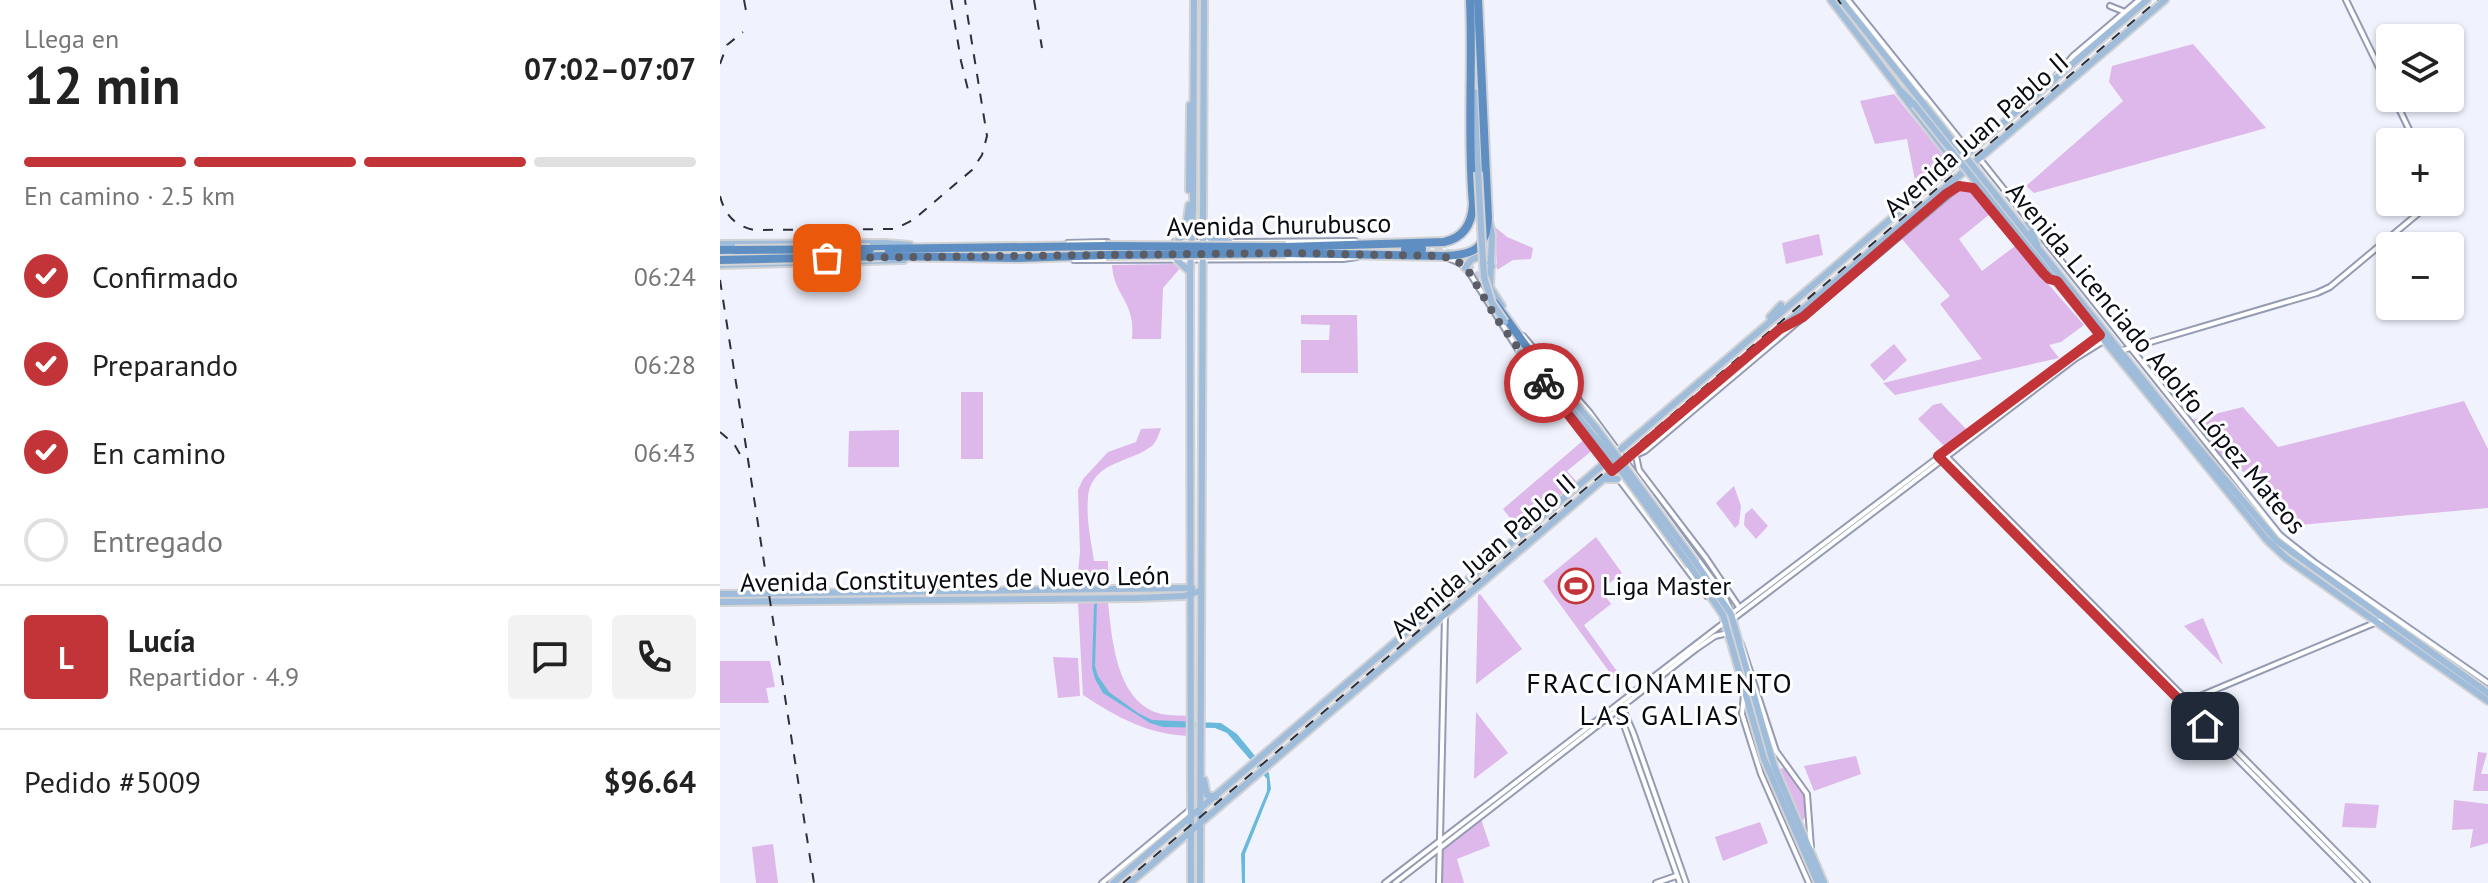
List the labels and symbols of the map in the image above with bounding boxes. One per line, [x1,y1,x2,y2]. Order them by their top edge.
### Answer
street label: Avenida Juan Pablo II [1876,45,2075,224]
street label: Avenida Licenciado Adolfo López Mateos [1999,175,2313,540]
street label: Avenida Churubusco [1166,206,1392,243]
pin [793,224,861,292]
courier [1504,343,1584,423]
street label: Avenida Juan Pablo II [1383,466,1582,645]
street label: Avenida Constituyentes de Nuevo León [740,558,1170,599]
sports icon: Liga Master [1557,567,1595,605]
place label: Liga Master [1602,569,1731,602]
district label: FRACCIONAMIENTO LAS GALIAS [1526,664,1794,733]
pin [2171,692,2239,760]

